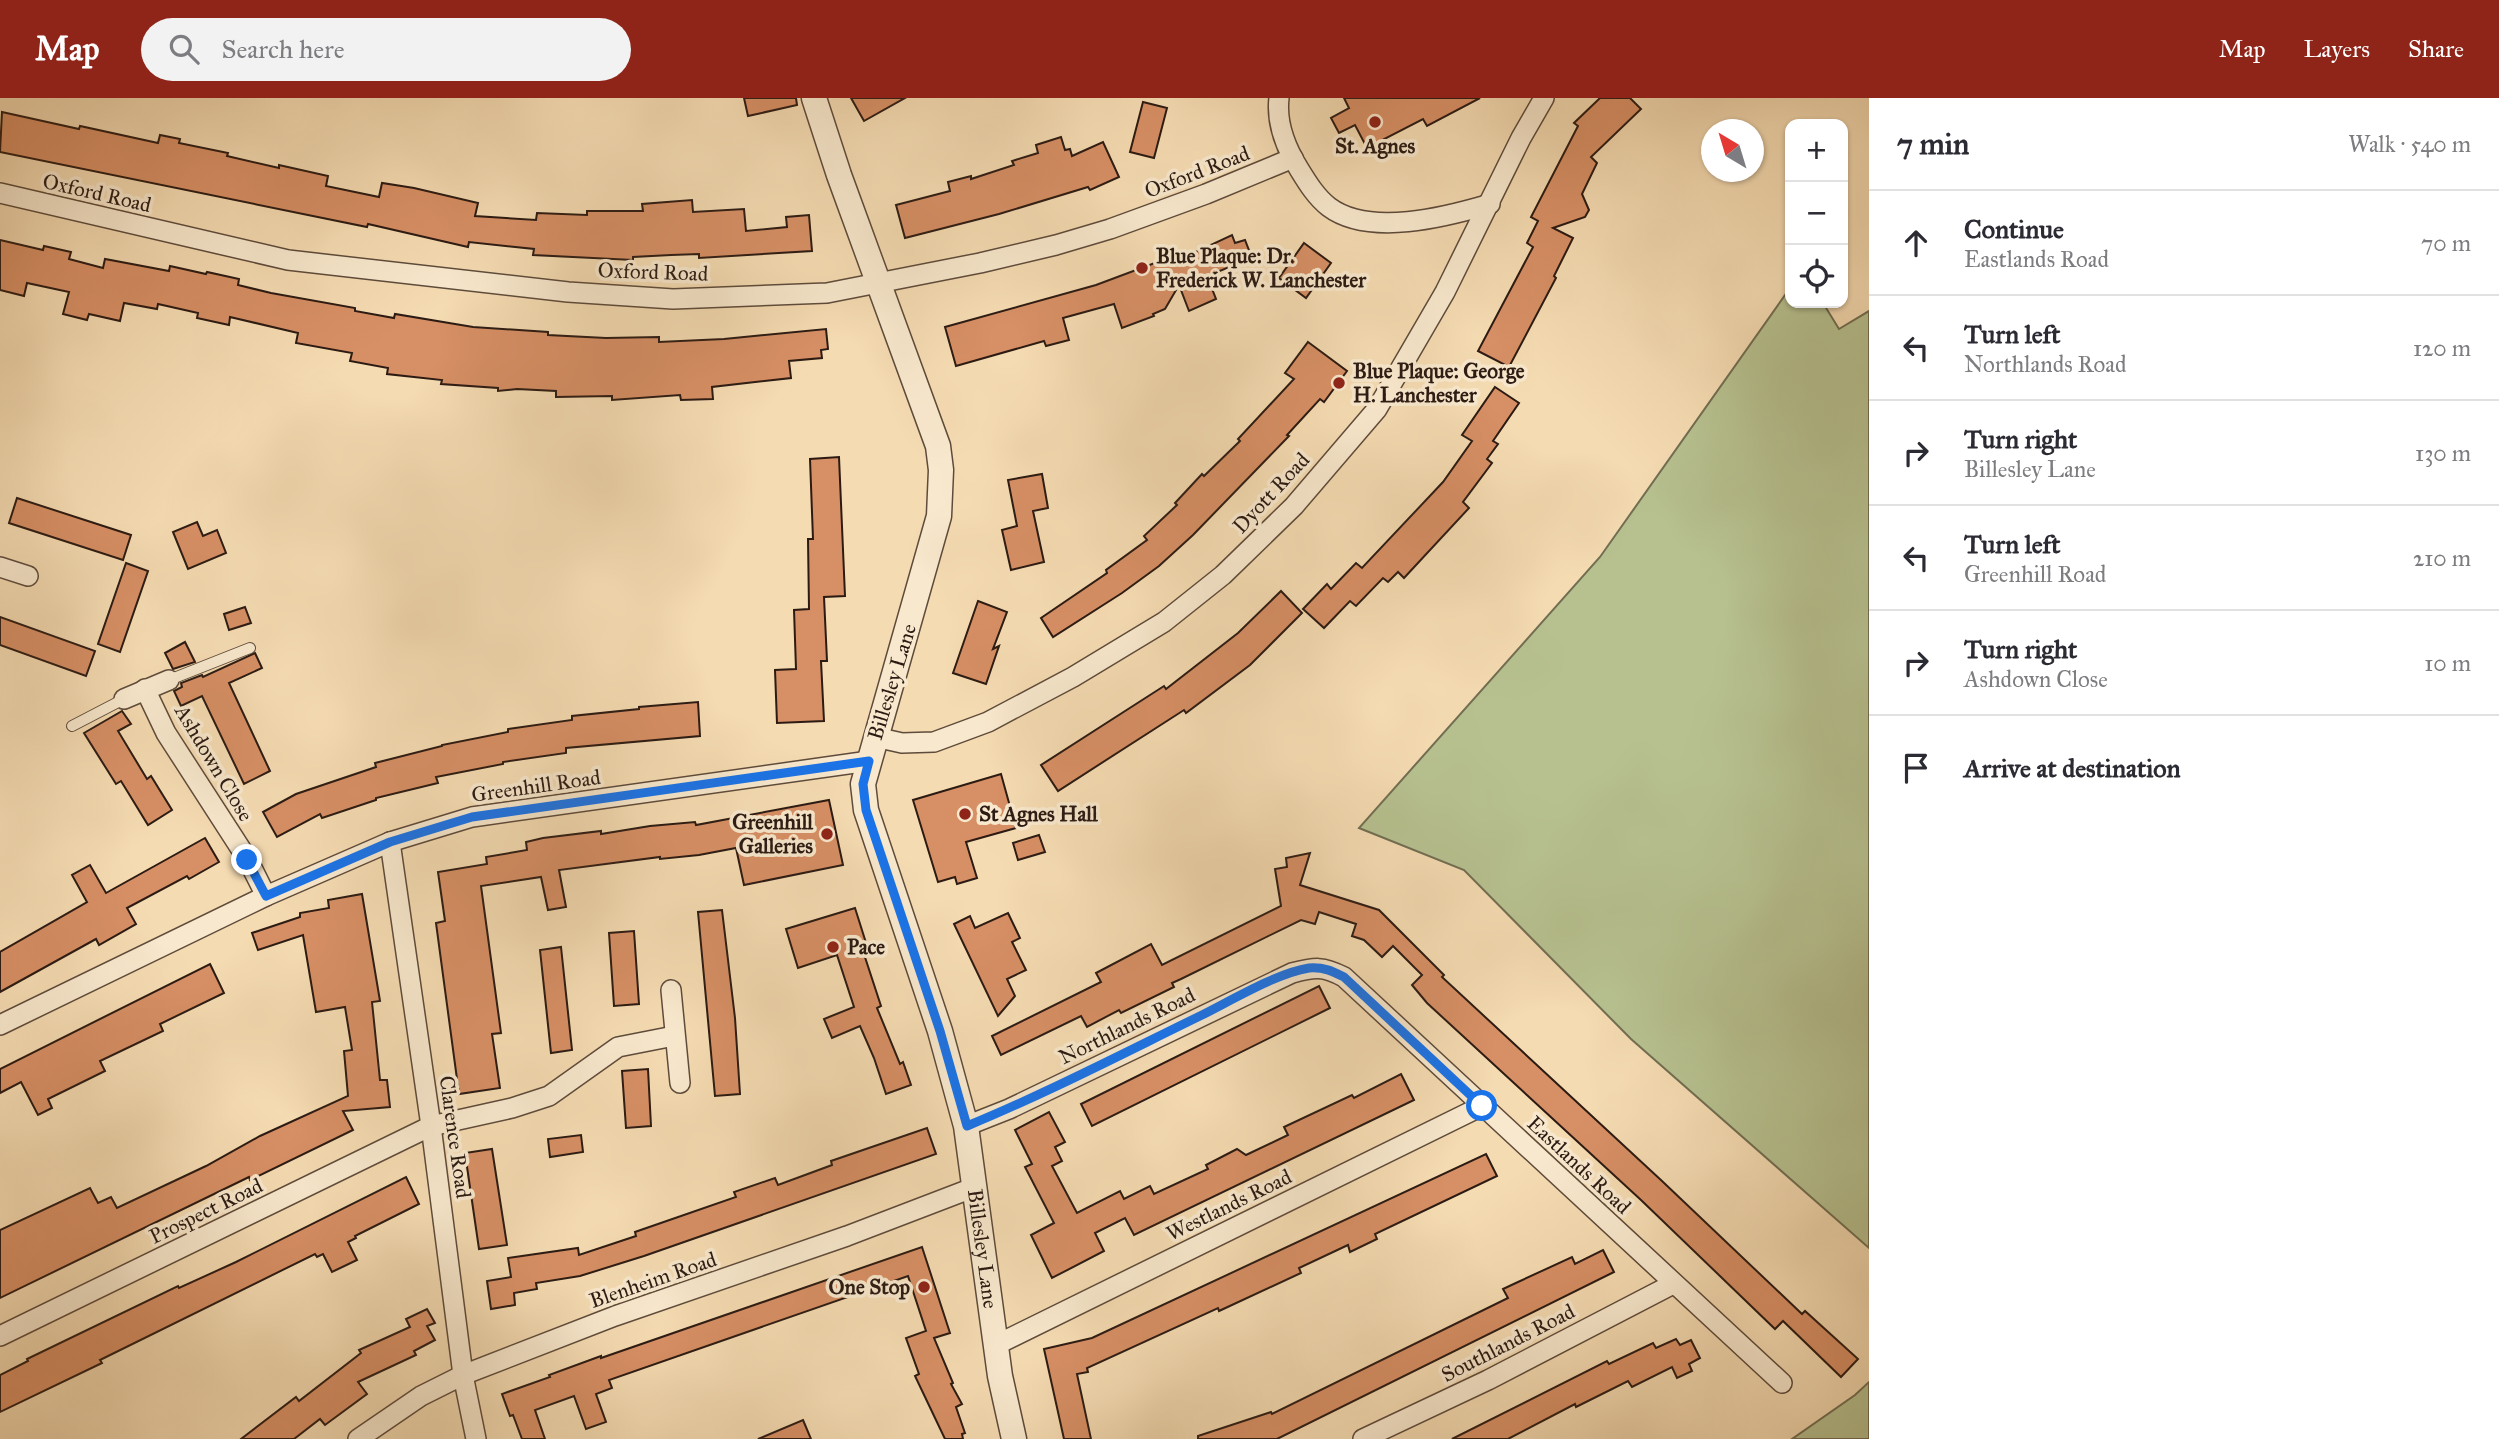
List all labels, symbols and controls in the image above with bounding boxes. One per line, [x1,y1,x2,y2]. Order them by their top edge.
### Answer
search box [141,18,631,81]
text: Map [35,29,99,69]
icon: search [165,30,203,68]
text: Search here [221,33,345,65]
text: Map [2219,34,2266,64]
text: Layers [2304,34,2370,64]
text: Share [2408,34,2464,64]
marker: St. Agnes [1367,114,1383,130]
north arrow [1701,119,1764,182]
map controls [1785,119,1848,308]
button: + [1785,119,1848,182]
text: 7 min [1897,126,1969,162]
text: Walk · 540 m [2348,130,2471,158]
place label: St. Agnes [1335,133,1415,159]
street label: Oxford Road [1141,140,1254,204]
street label: Oxford Road [40,168,154,218]
button: − [1785,182,1848,245]
text: Continue [1964,213,2064,245]
icon: ahead [1897,224,1935,262]
text: 70 m [2421,229,2471,257]
place label: Blue Plaque: Dr. Frederick W. Lanchester [1156,243,1367,293]
button: locate [1785,245,1848,308]
text: Eastlands Road [1964,245,2109,273]
street label: Oxford Road [597,257,709,287]
marker: Blue Plaque: Dr. Frederick W. Lanchester [1134,260,1150,276]
text: Turn left [1964,318,2060,350]
icon: left [1897,329,1935,367]
text: 120 m [2413,334,2471,362]
text: Northlands Road [1964,350,2127,378]
place label: Blue Plaque: George H. Lanchester [1353,358,1525,408]
marker: Blue Plaque: George H. Lanchester [1331,375,1347,391]
text: Turn right [1964,423,2077,455]
icon: right [1897,434,1935,472]
text: 130 m [2415,439,2471,467]
street label: Dyott Road [1227,447,1315,539]
text: Billesley Lane [1964,455,2096,483]
text: Turn left [1964,528,2060,560]
icon: left [1897,539,1935,577]
text: 210 m [2413,544,2471,572]
text: Greenhill Road [1964,560,2106,588]
street label: Billesley Lane [862,620,922,743]
text: Turn right [1964,633,2077,665]
icon: right [1897,644,1935,682]
text: 10 m [2424,649,2471,677]
text: Ashdown Close [1964,665,2108,693]
street label: Ashdown Close [169,699,259,826]
icon: arrive [1897,749,1935,787]
text: Arrive at destination [1964,752,2181,784]
street label: Greenhill Road [470,764,603,808]
place label: St Agnes Hall [979,801,1099,827]
marker: St Agnes Hall [957,806,973,822]
place label: Greenhill Galleries [732,809,814,859]
marker: Greenhill Galleries [819,826,835,842]
route end [231,844,262,875]
place label: Pace [847,934,885,960]
marker: Pace [825,939,841,955]
street label: Northlands Road [1055,982,1200,1070]
street label: Clarence Road [434,1074,477,1200]
route start [1466,1090,1497,1121]
street label: Eastlands Road [1522,1110,1637,1220]
street label: Westlands Road [1162,1163,1296,1247]
street label: Prospect Road [145,1172,267,1250]
street label: Billesley Lane [962,1187,1004,1311]
street label: Blenheim Road [586,1246,720,1314]
place label: One Stop [829,1274,910,1300]
marker: One Stop [916,1279,932,1295]
street label: Southlands Road [1437,1298,1580,1388]

